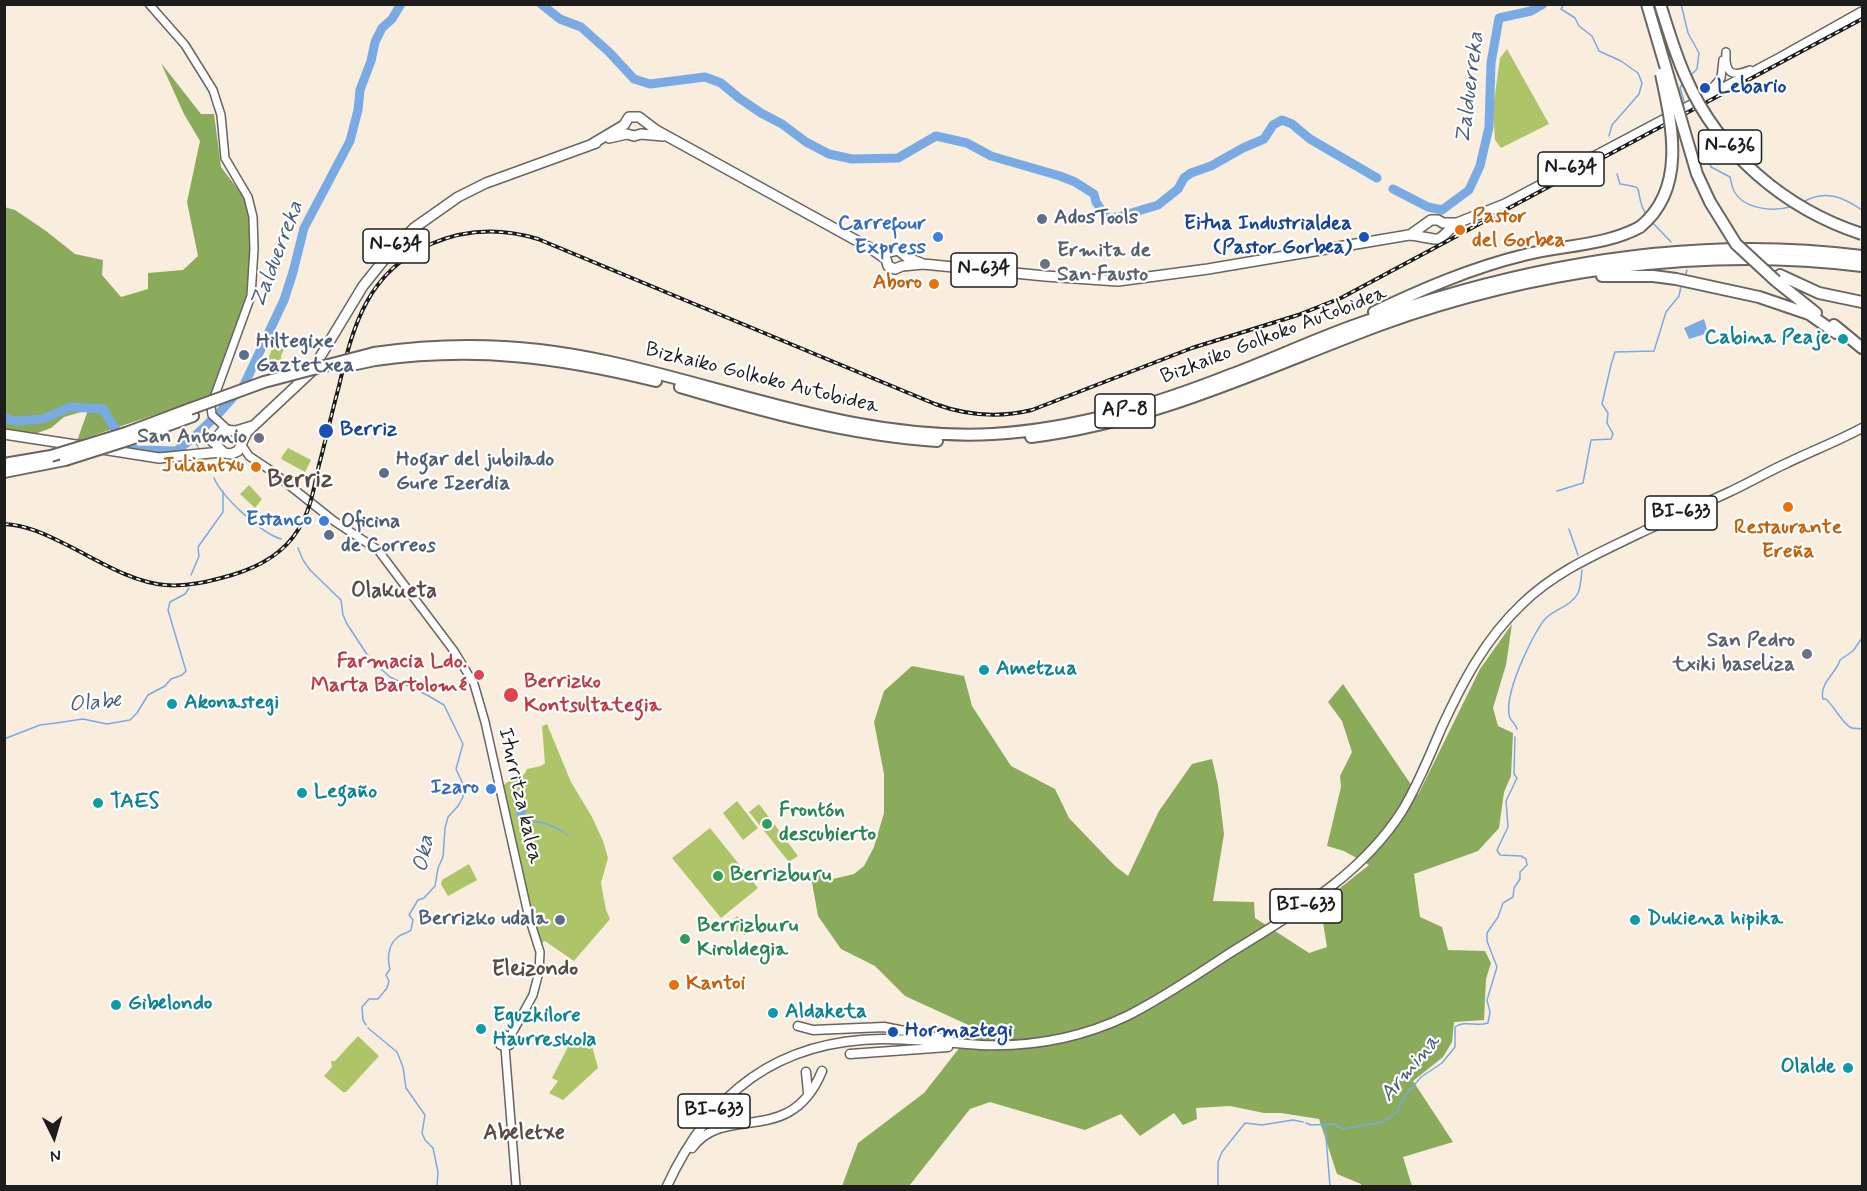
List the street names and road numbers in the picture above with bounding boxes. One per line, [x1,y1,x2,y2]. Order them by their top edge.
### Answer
road number: N-636 [1698,130,1762,164]
road number: N-634 [1538,152,1604,186]
road number: N-634 [363,229,429,263]
road number: N-634 [951,253,1017,287]
street label: Bizkaiko Golkoko Autobidea [1158,281,1390,391]
street label: Bizkaiko Golkoko Autobidea [643,338,881,420]
road number: AP-8 [1095,394,1155,428]
road number: BI-633 [1645,496,1717,530]
street label: Iturritza kalea [491,725,547,867]
road number: BI-633 [1270,889,1342,923]
road number: BI-633 [678,1094,750,1128]

